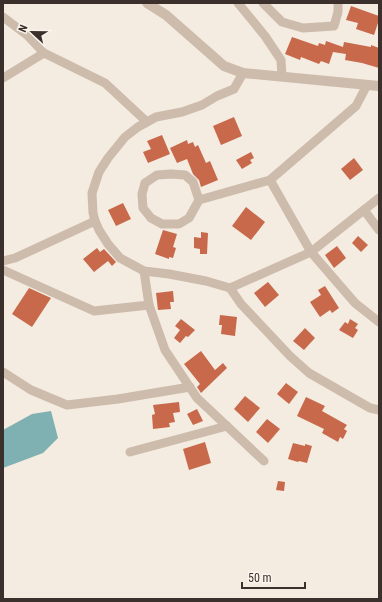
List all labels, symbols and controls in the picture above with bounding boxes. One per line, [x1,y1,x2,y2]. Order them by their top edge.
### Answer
north arrow [12,12,52,52]
text: N [16,23,31,34]
scale bar [242,564,305,590]
text: 50 m [248,571,272,585]

